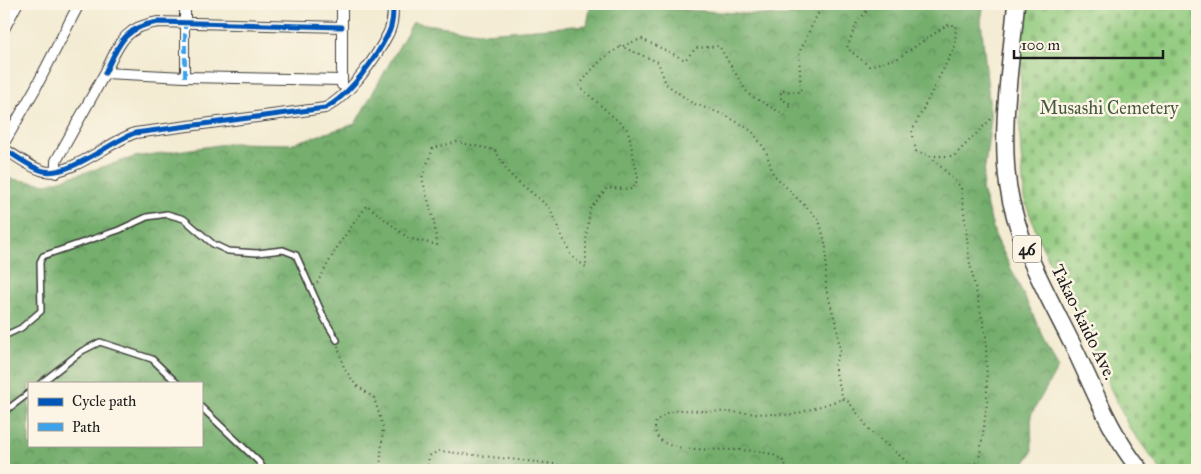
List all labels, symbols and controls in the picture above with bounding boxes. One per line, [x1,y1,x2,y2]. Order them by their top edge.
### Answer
scale bar [1014,28,1162,60]
text: 100 m [1021,36,1061,54]
park label: Musashi Cemetery [1040,97,1179,119]
road number: 46 [1013,235,1041,262]
street label: Takao-kaido Ave. [1047,261,1121,383]
legend [28,382,202,446]
text: Cycle path [72,392,137,410]
text: Path [72,418,101,436]

